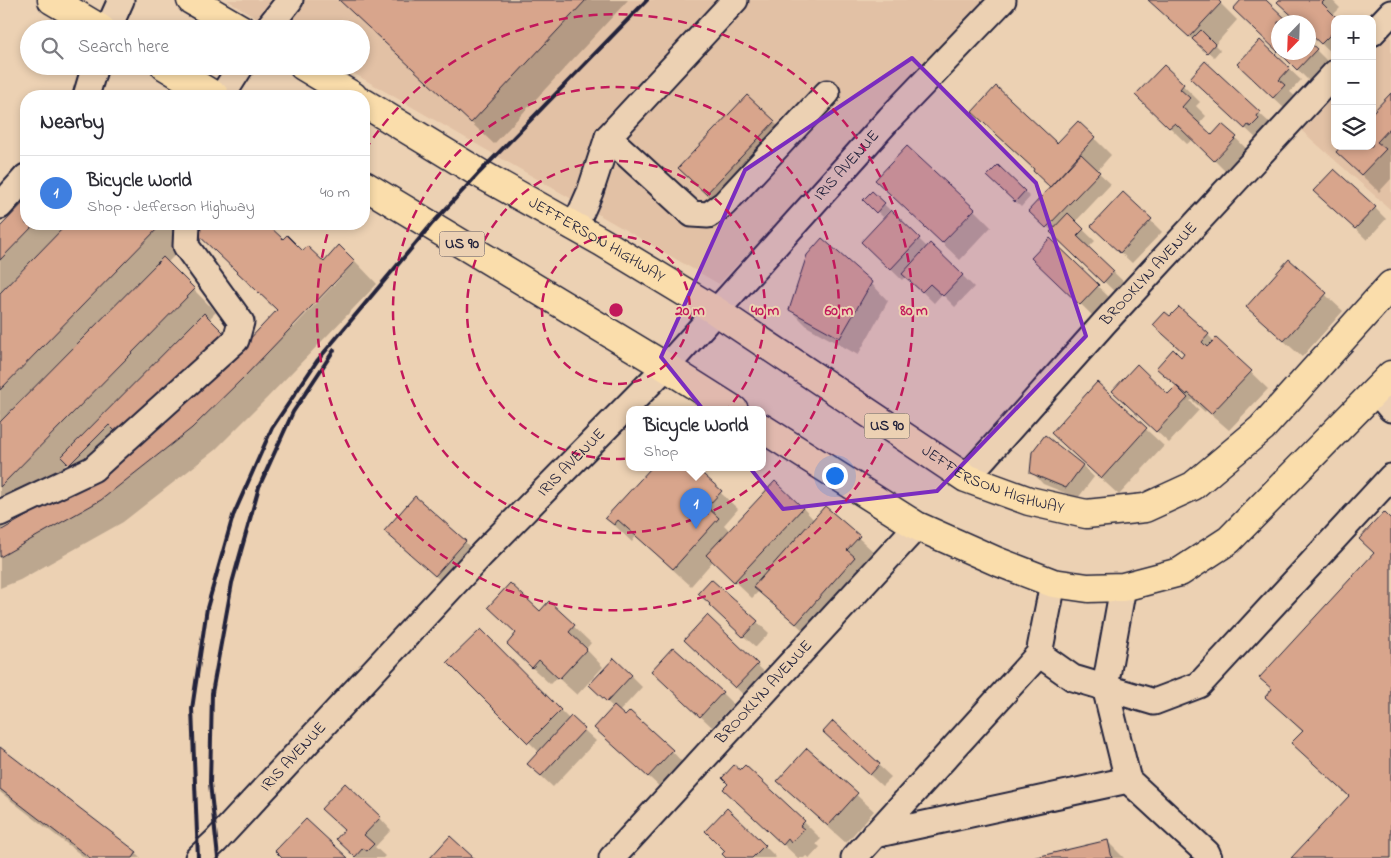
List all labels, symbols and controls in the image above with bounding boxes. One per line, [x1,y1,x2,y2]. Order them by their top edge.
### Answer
north arrow [1271,15,1316,60]
map controls [1331,15,1376,150]
button: + [1331,15,1376,60]
search box [20,20,370,75]
icon: search [38,34,66,62]
text: Search here [78,34,169,61]
button: − [1331,60,1376,105]
button: layers [1331,105,1376,150]
text: Nearby [40,108,104,138]
street label: IRIS AVENUE [808,125,885,207]
text: Bicycle World [87,168,192,195]
text: 1 [53,181,59,205]
text: 40 m [320,181,350,205]
street label: JEFFERSON HIGHWAY [524,191,670,290]
text: Shop · Jefferson Highway [87,195,255,219]
street label: BROOKLYN AVENUE [1094,217,1204,332]
road number: US 90 [440,232,484,256]
text: 20 m [674,300,705,322]
text: 40 m [750,300,779,322]
text: 60 m [824,300,854,322]
text: 80 m [899,300,928,322]
centre of rings [607,301,625,319]
popup [626,406,766,471]
text: Bicycle World [643,413,749,440]
road number: US 90 [864,414,910,438]
street label: IRIS AVENUE [532,423,611,503]
street label: JEFFERSON HIGHWAY [916,439,1067,521]
text: Shop [643,440,678,464]
your location [822,463,848,489]
pin: 1 [680,488,712,529]
street label: BROOKLYN AVENUE [709,635,819,751]
street label: IRIS AVENUE [255,717,333,798]

